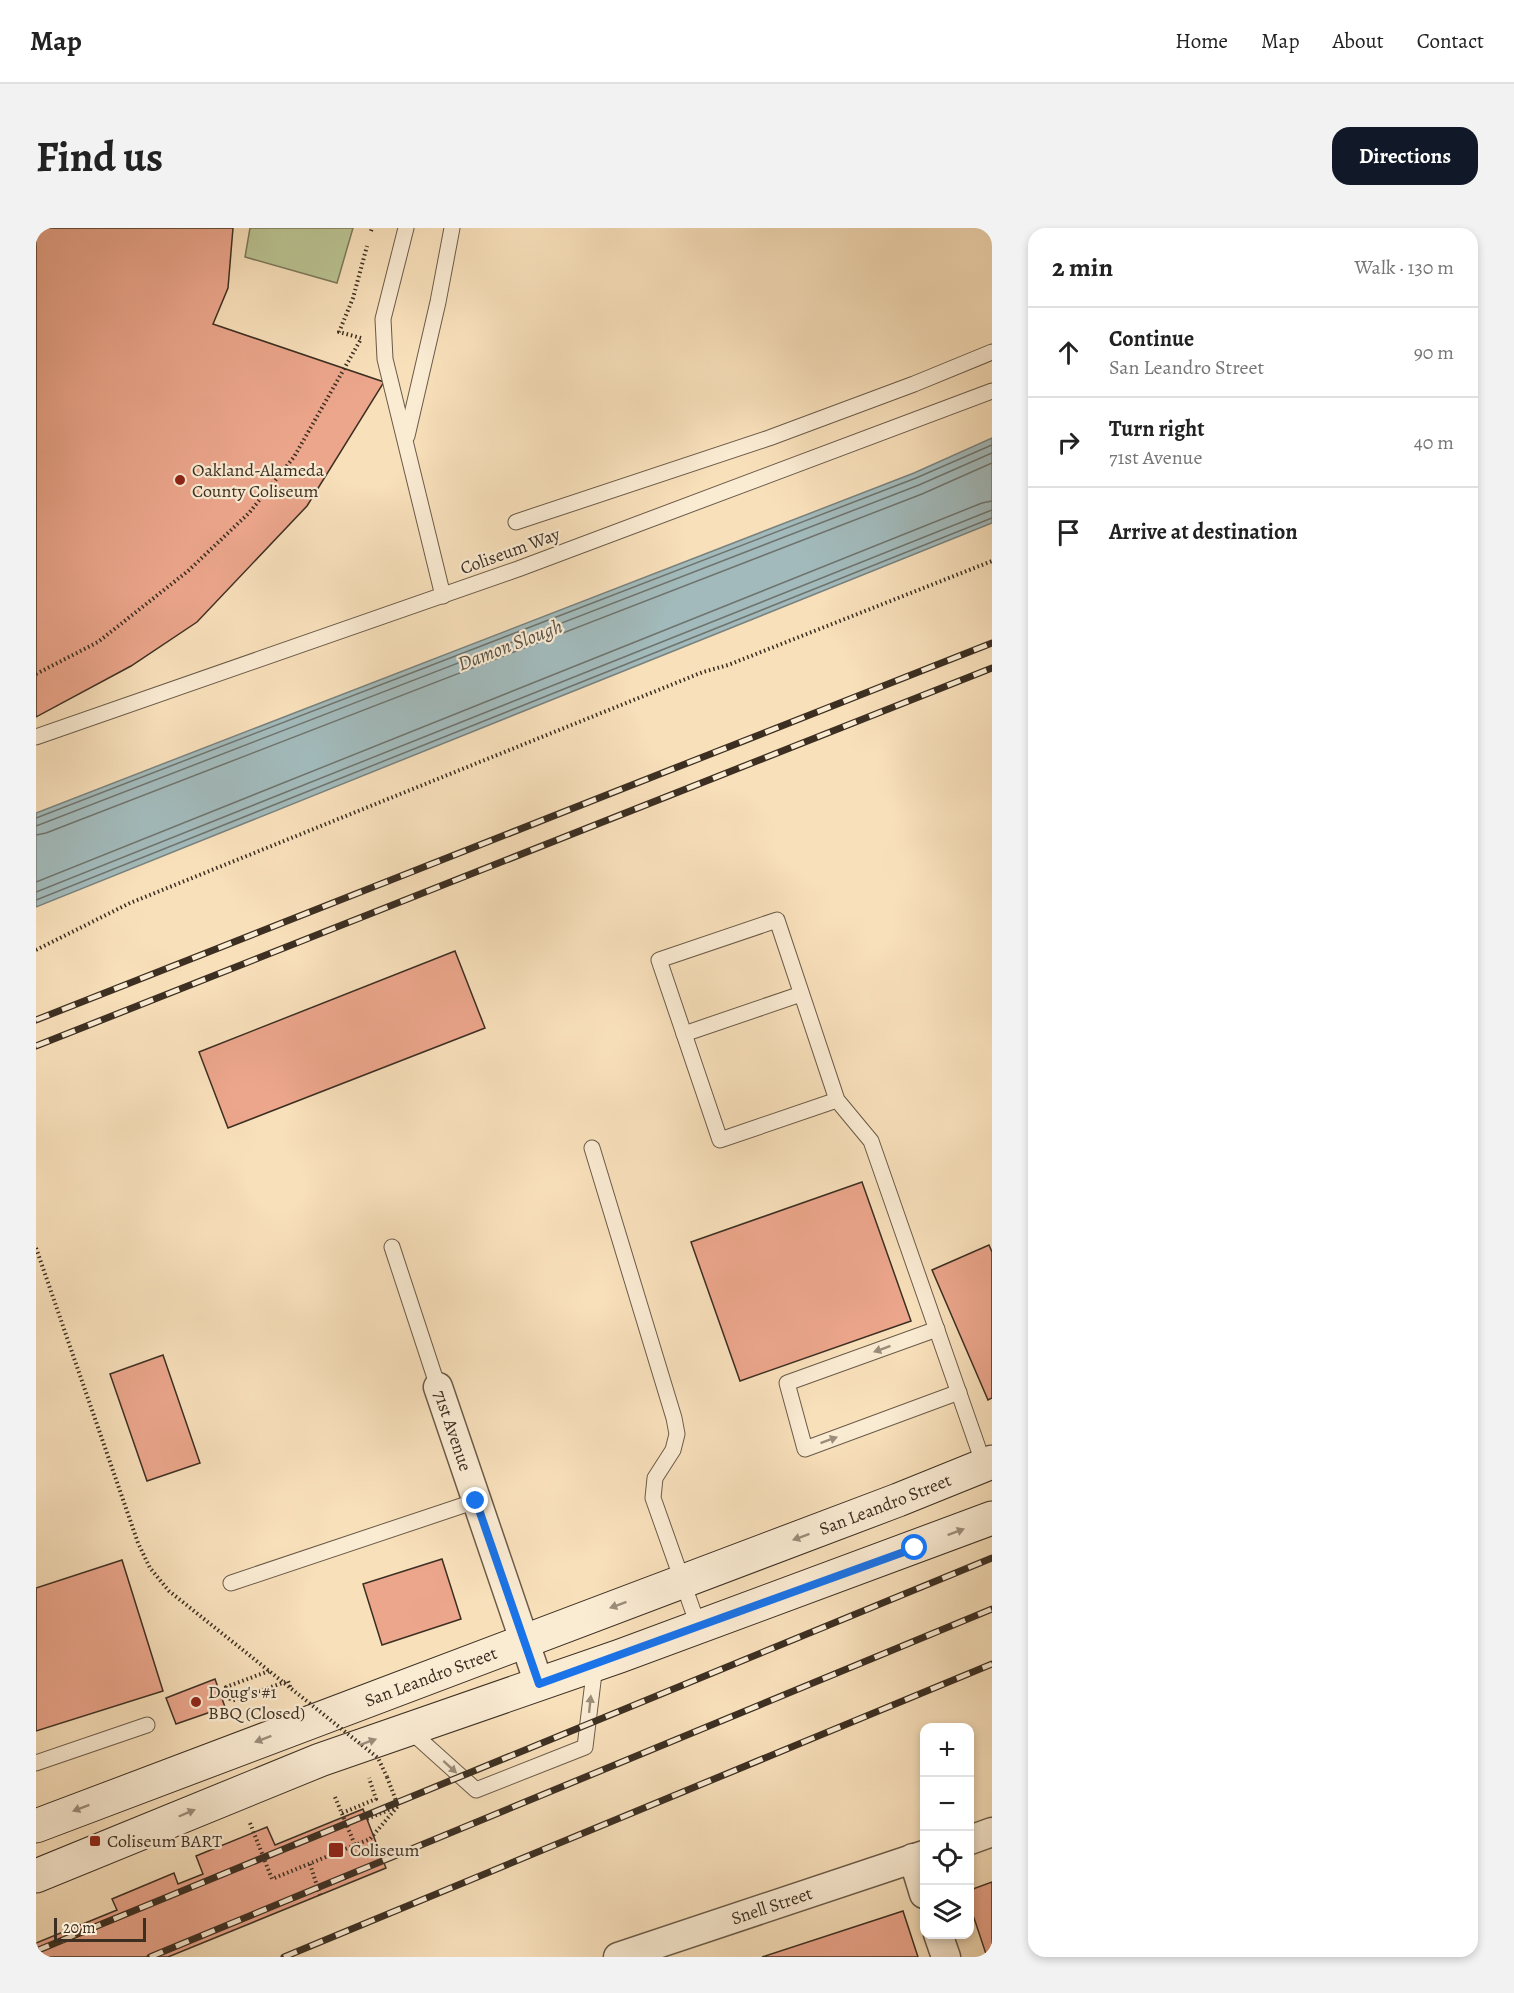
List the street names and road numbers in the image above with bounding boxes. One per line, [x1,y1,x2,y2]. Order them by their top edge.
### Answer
street label: Coliseum Way [457,522,564,580]
street label: 71st Avenue [428,1387,478,1474]
street label: San Leandro Street [816,1468,955,1541]
street label: San Leandro Street [361,1641,500,1713]
street label: Snell Street [728,1881,815,1930]

